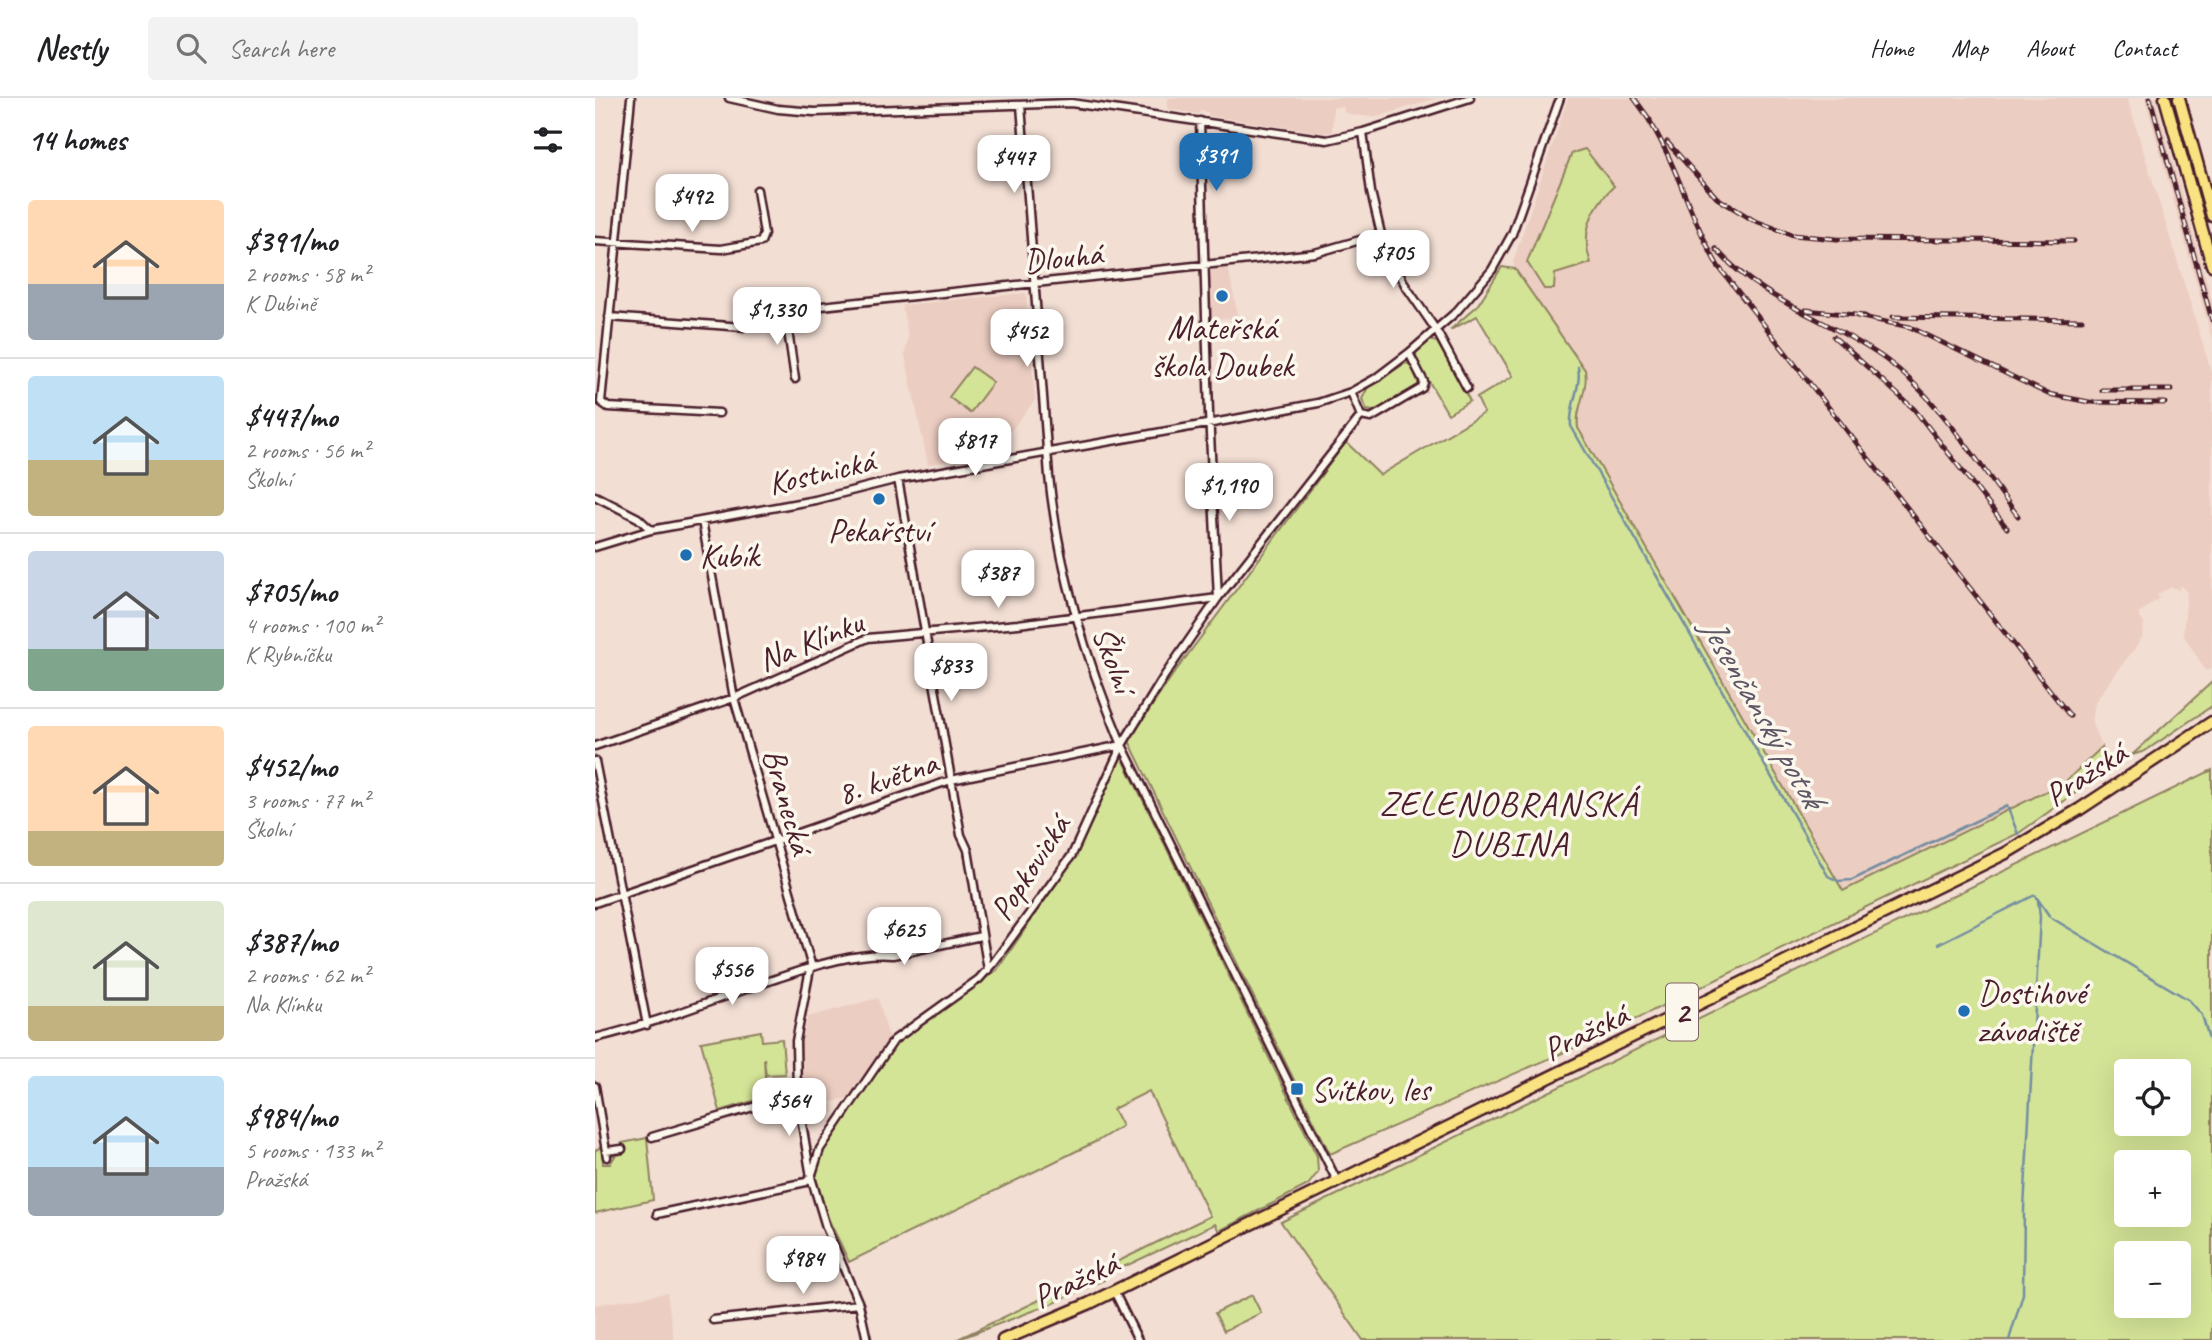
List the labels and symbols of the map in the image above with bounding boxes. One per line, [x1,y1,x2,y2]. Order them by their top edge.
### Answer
pin: $391 [1175,134,1257,193]
pin: $447 [973,136,1055,195]
pin: $492 [651,174,733,234]
pin: $705 [1352,230,1434,290]
street label: Dlouhá [1022,232,1108,282]
pin: $1,330 [720,288,834,347]
marker: Mateřská škola Doubek [1214,288,1230,304]
place label: Mateřská škola Doubek [1151,307,1296,387]
pin: $452 [986,310,1068,369]
pin: $817 [934,418,1016,478]
street label: Kostnická [764,439,882,505]
pin: $1,190 [1172,464,1286,523]
marker: Pekařství [871,491,887,507]
place label: Pekařství [828,510,937,552]
place label: Kubík [700,535,762,577]
marker: Kubík [678,547,694,563]
pin: $387 [957,550,1039,610]
street label: Na Klínku [752,600,871,681]
water label: Jesenčanský potok [1689,607,1838,821]
street label: Školní [1083,621,1148,704]
pin: $833 [910,644,992,703]
street label: Pražská [2037,730,2138,816]
street label: 8. května [832,740,945,815]
street label: Branecká [753,744,824,862]
district label: ZELENOBRANSKÁ DUBINA [1379,781,1641,866]
street label: Popkovická [980,804,1081,928]
pin: $625 [863,908,945,967]
pin: $556 [691,948,773,1007]
place label: Dostihové závodiště [1978,972,2091,1052]
road number: 2 [1666,984,1698,1041]
street label: Pražská [1536,992,1638,1070]
marker: Dostihové závodiště [1956,1003,1972,1019]
place label: Svítkov, les [1311,1069,1433,1111]
pin: $564 [748,1079,830,1138]
marker: Svítkov, les [1289,1081,1305,1097]
pin: $984 [762,1236,844,1296]
street label: Pražská [1026,1240,1128,1318]

